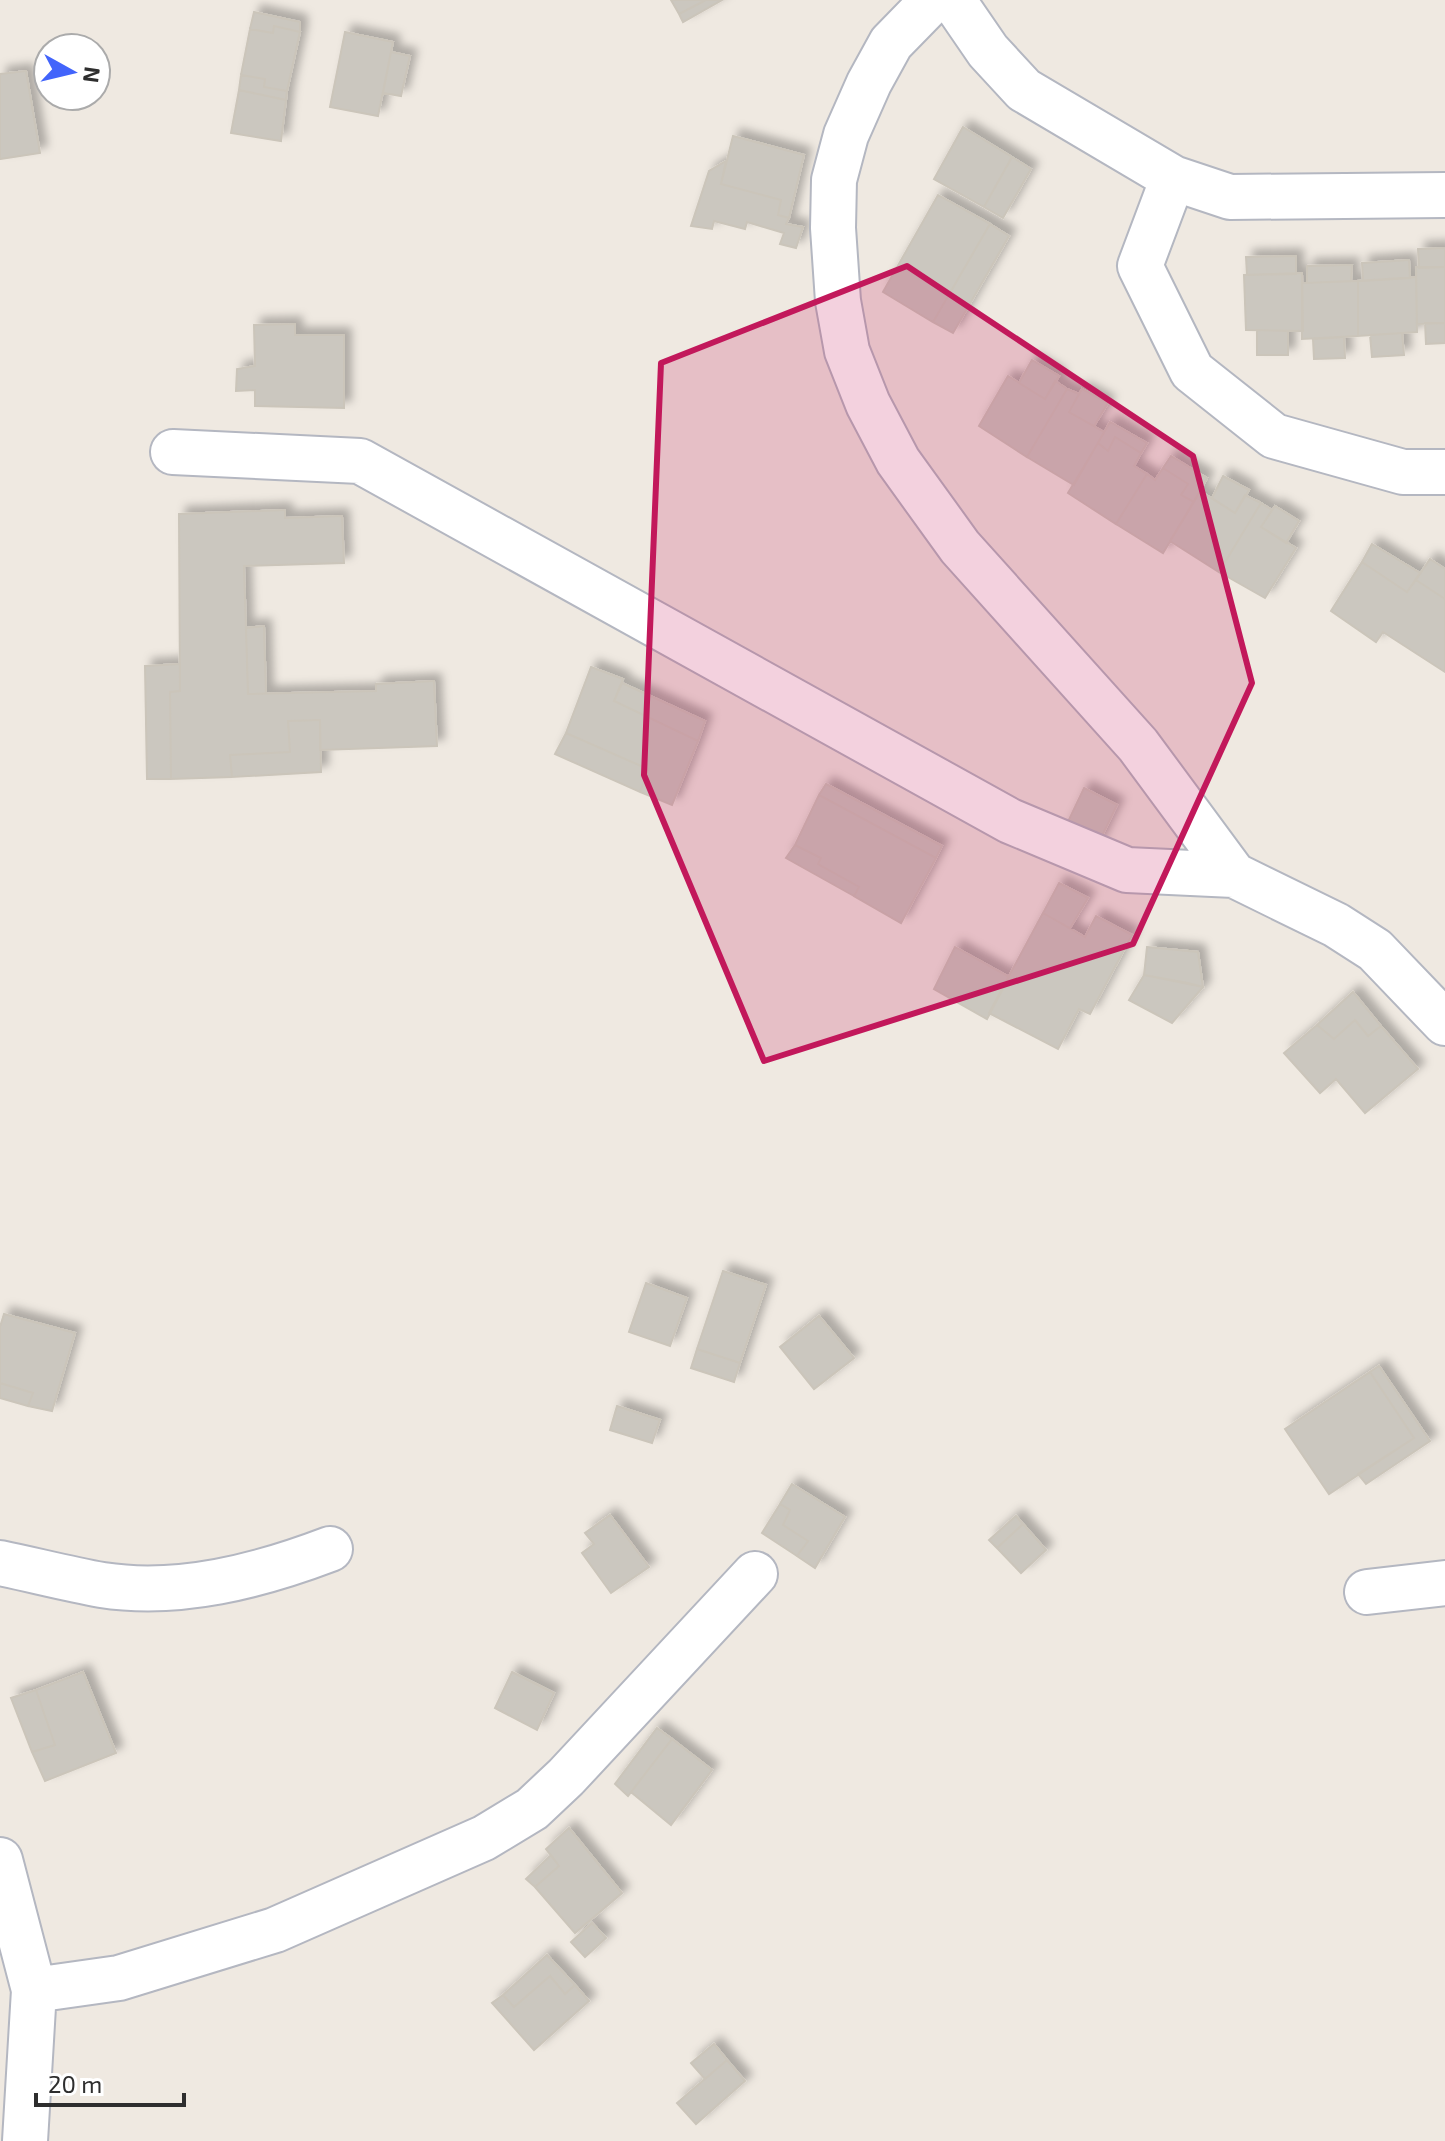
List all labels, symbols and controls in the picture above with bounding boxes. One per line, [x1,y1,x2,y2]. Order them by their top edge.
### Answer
north arrow [32,32,112,112]
text: N [79,65,107,85]
scale bar [36,2057,184,2107]
text: 20 m [48,2069,102,2098]

